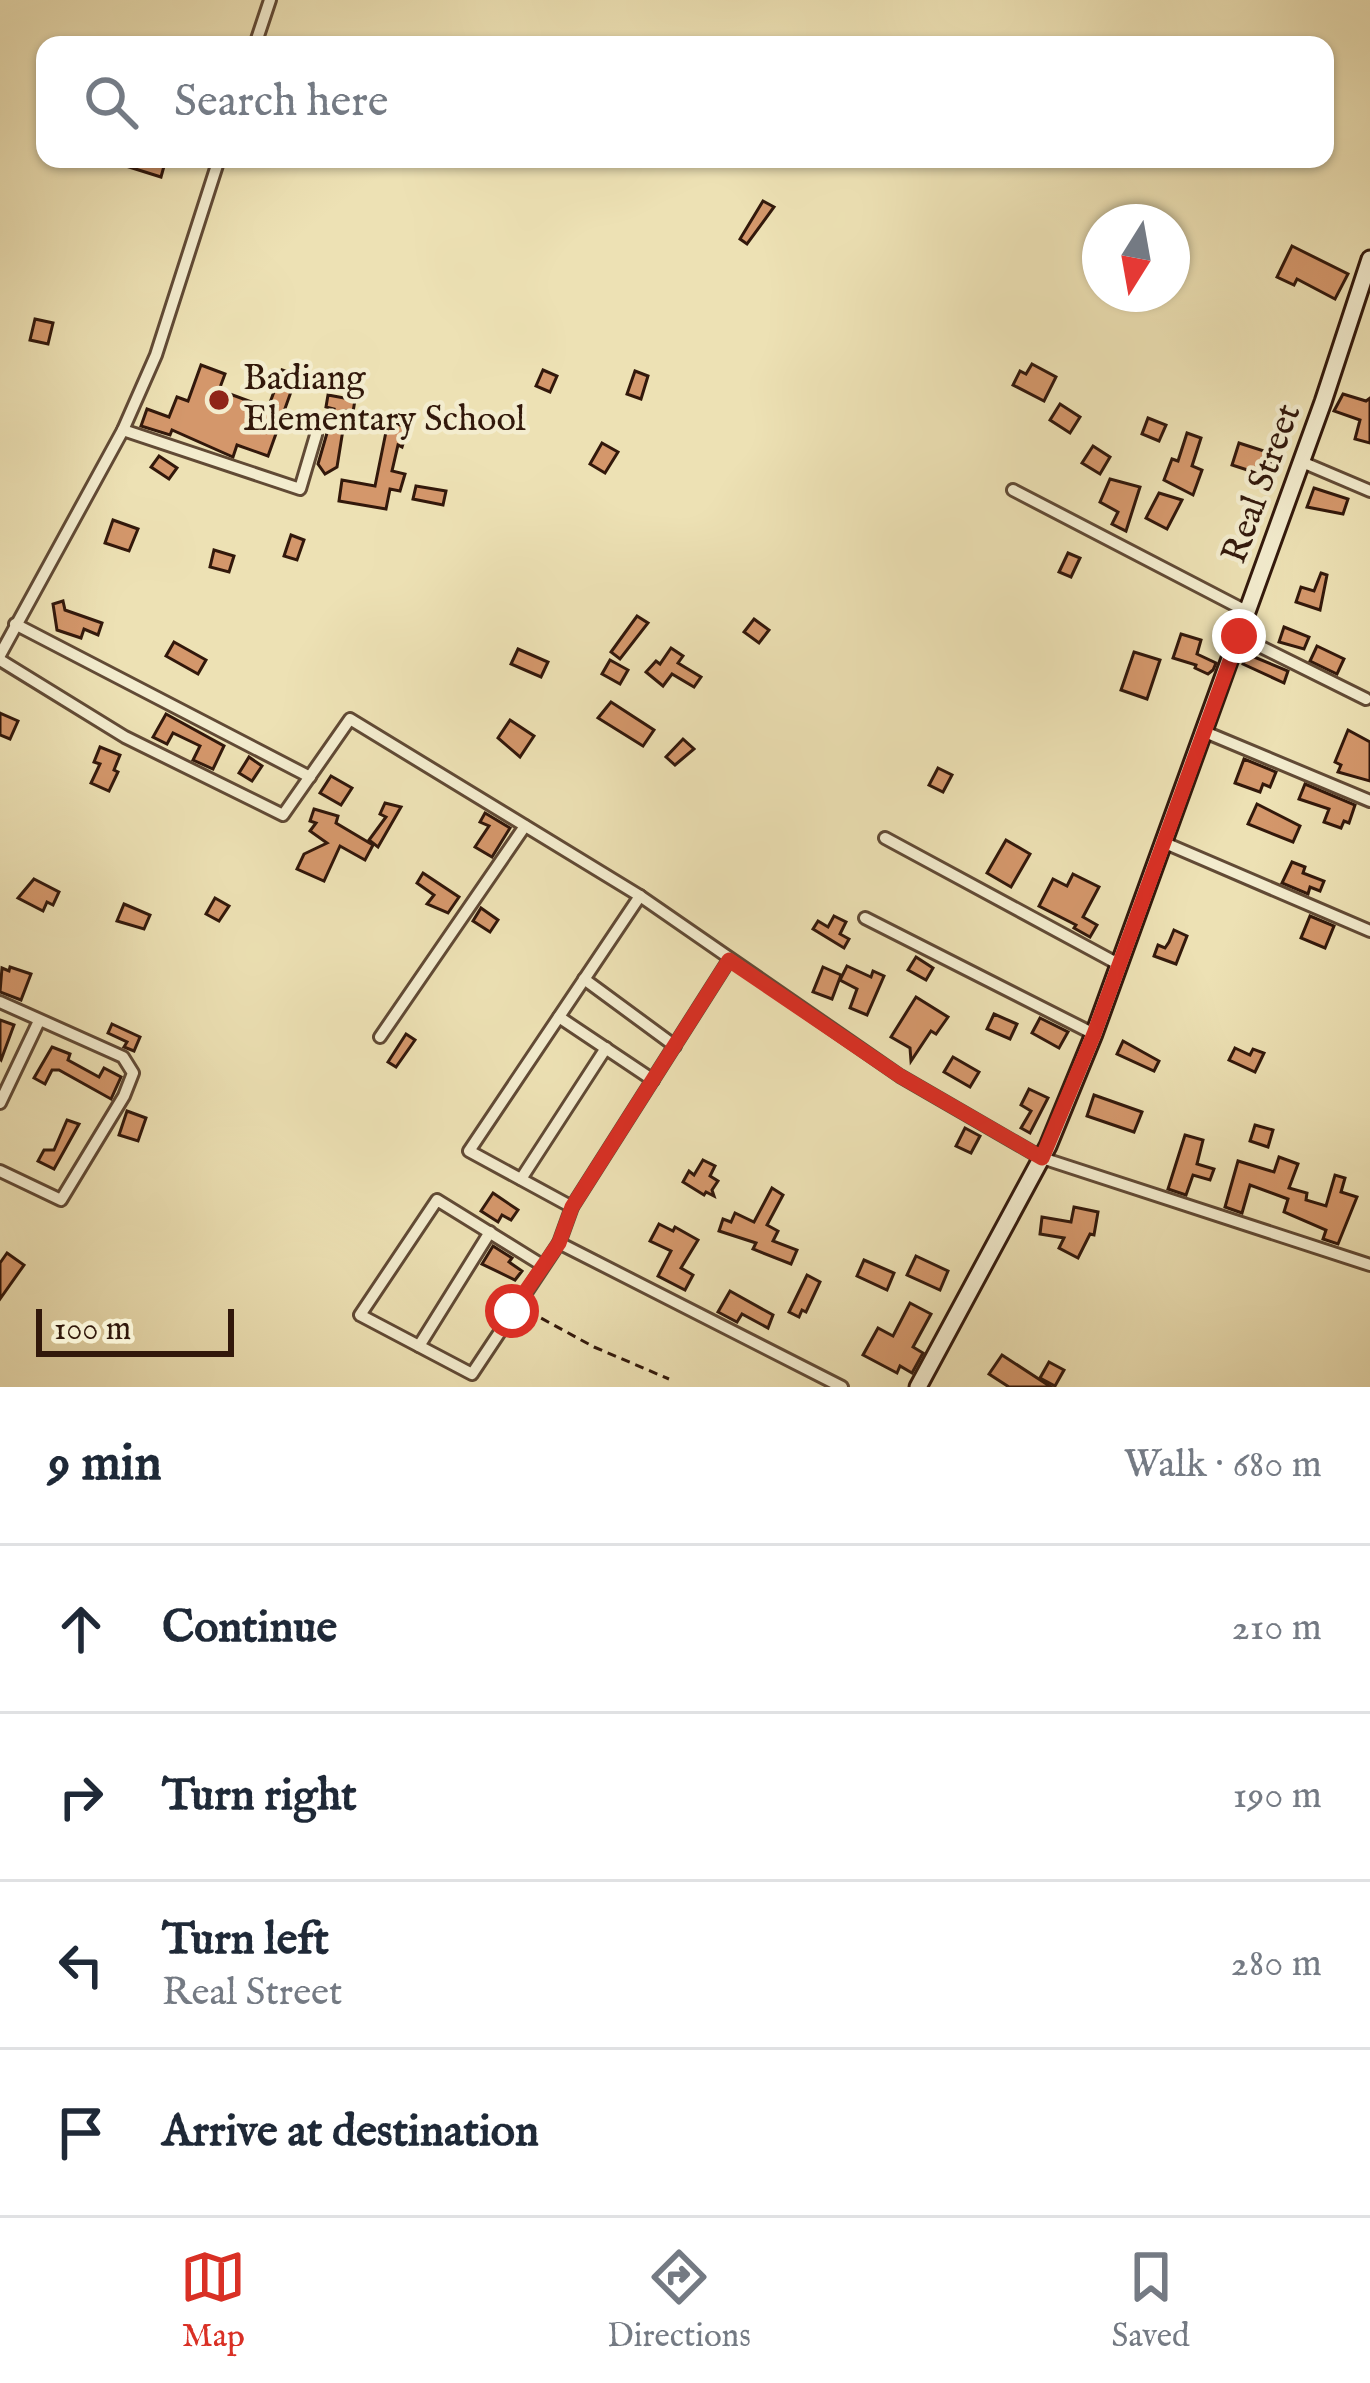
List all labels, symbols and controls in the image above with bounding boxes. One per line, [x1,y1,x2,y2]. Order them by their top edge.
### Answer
search box [36,36,1334,168]
icon: search [78,69,144,135]
text: Search here [174,74,388,131]
north arrow [1082,204,1190,312]
place label: Badiang Elementary School [243,356,526,443]
marker: Badiang Elementary School [206,387,232,413]
street label: Real Street [1212,398,1312,570]
route end [1212,609,1266,663]
route start [485,1284,539,1338]
scale bar [36,1303,234,1356]
text: 100 m [54,1309,131,1351]
text: 9 min [48,1433,162,1498]
text: Walk · 680 m [1124,1441,1322,1490]
icon: ahead [48,1596,114,1662]
text: Continue [162,1600,337,1657]
text: 210 m [1232,1604,1322,1653]
icon: right [48,1764,114,1830]
text: Turn right [162,1768,357,1825]
text: 190 m [1233,1772,1322,1821]
text: Turn left [162,1912,329,1969]
icon: left [48,1932,114,1998]
text: 280 m [1231,1940,1322,1989]
text: Real Street [162,1969,342,2018]
icon: arrive [48,2100,114,2166]
text: Arrive at destination [162,2104,539,2161]
tab: Map [180,2244,246,2358]
tab: Directions [607,2244,751,2358]
tab: Saved [1112,2244,1190,2358]

